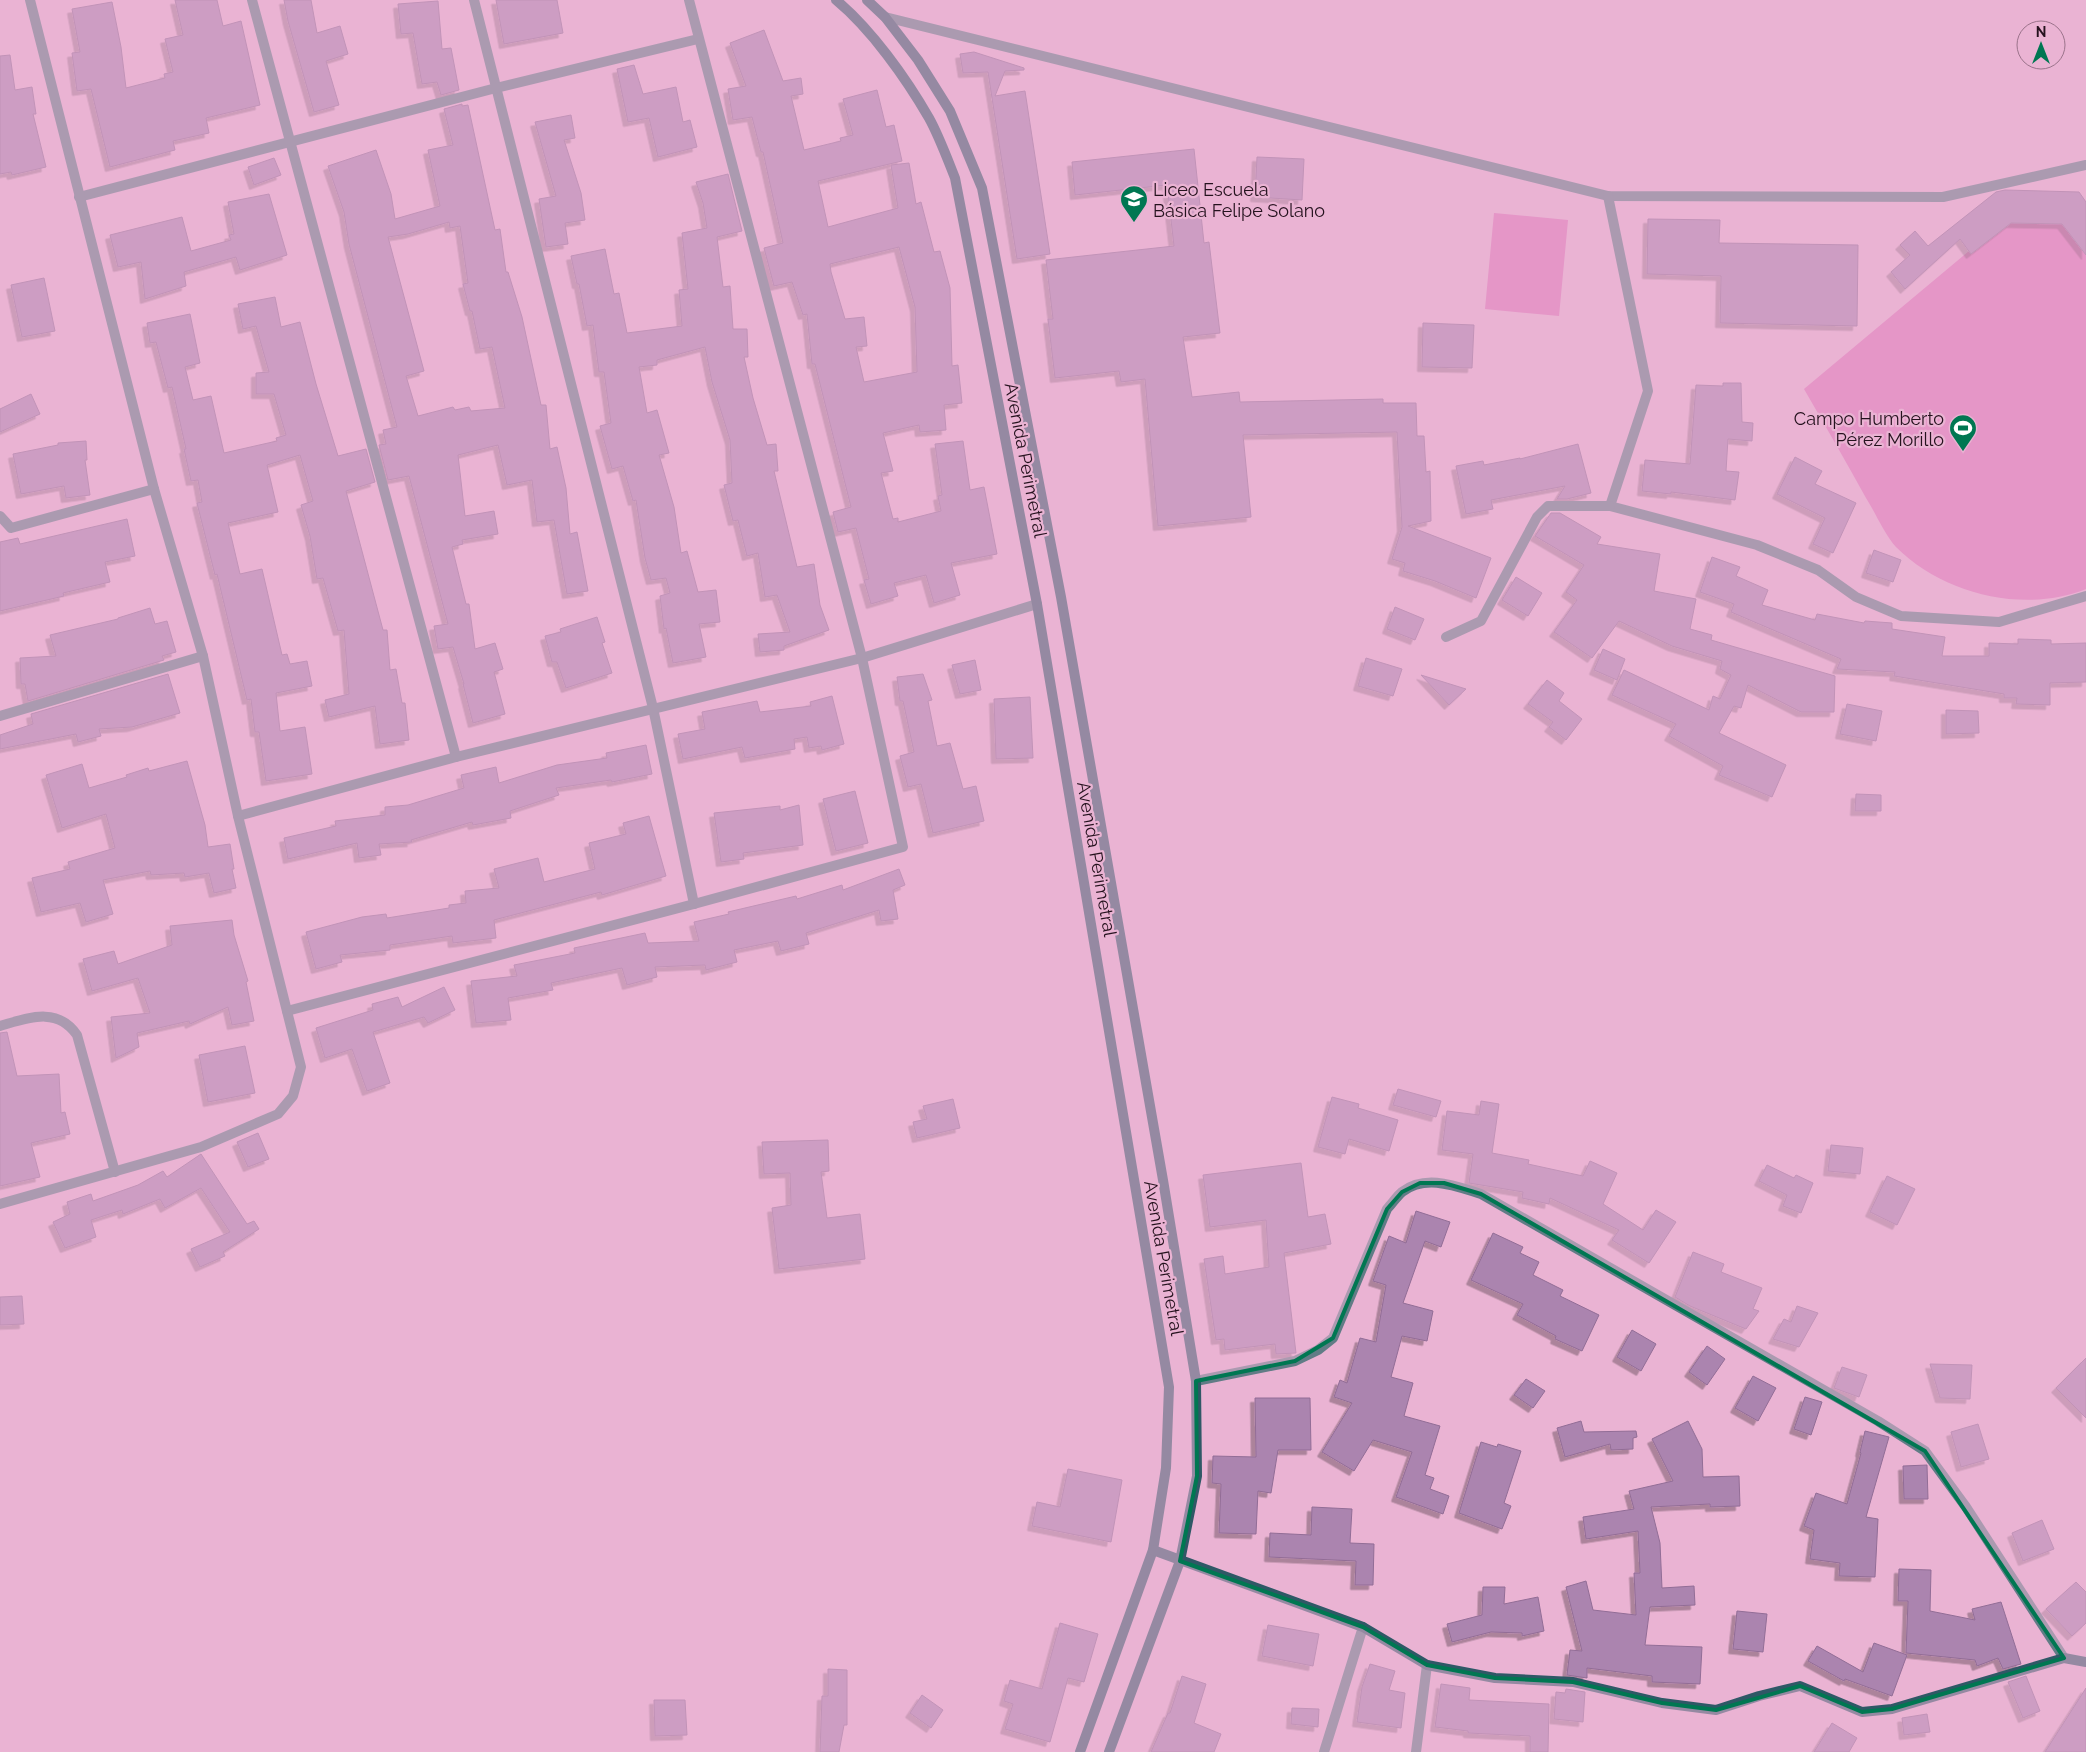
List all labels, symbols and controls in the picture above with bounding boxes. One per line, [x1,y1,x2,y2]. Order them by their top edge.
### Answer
north arrow [2016,20,2066,70]
text: N [2036,24,2046,40]
place label: Liceo Escuela Básica Felipe Solano [1153,179,1325,221]
school or university icon: Liceo Escuela Básica Felipe Solano [1119,184,1149,223]
street label: Avenida Perimetral [1001,381,1051,539]
place label: Campo Humberto Pérez Morillo [1794,408,1944,450]
sports icon: Campo Humberto Pérez Morillo [1948,413,1978,452]
street label: Avenida Perimetral [1073,780,1121,938]
street label: Avenida Perimetral [1140,1179,1188,1337]

